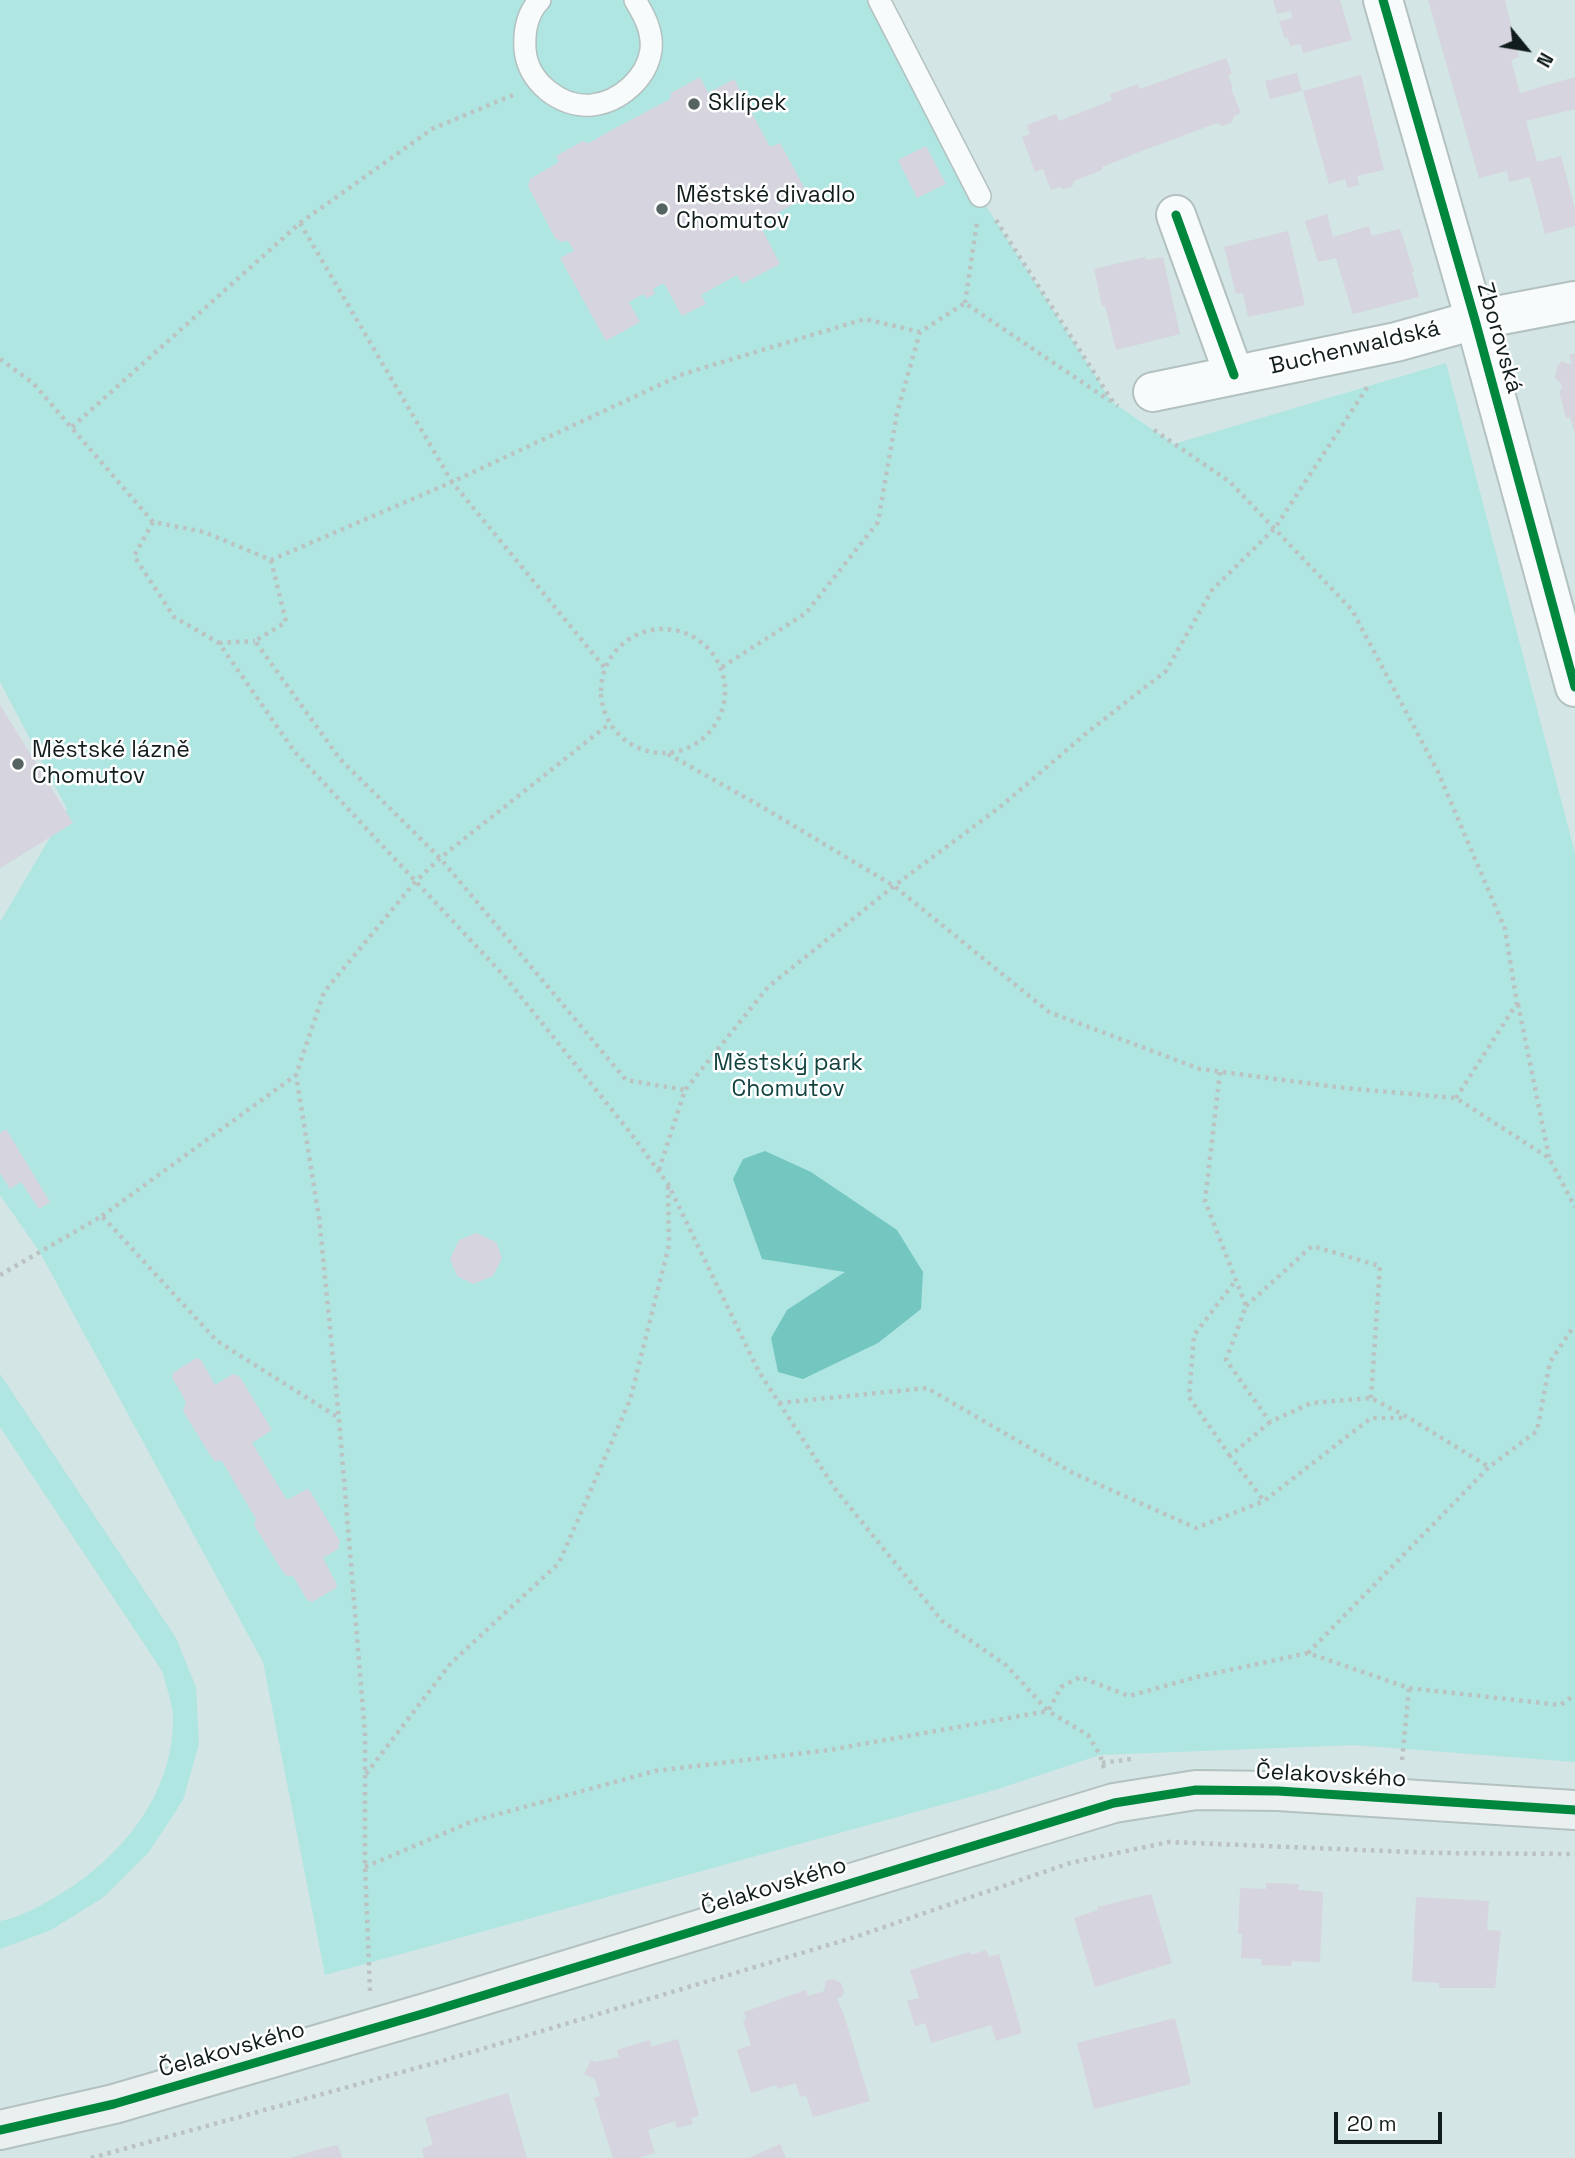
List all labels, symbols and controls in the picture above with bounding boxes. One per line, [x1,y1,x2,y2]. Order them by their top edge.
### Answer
north arrow [1491,14,1561,84]
text: N [1531,48,1559,72]
place label: Sklípek [708,90,787,118]
marker: Sklípek [686,96,702,112]
place label: Městské divadlo Chomutov [676,182,855,236]
marker: Městské divadlo Chomutov [654,201,670,217]
street label: Zborovská [1470,279,1528,397]
street label: Buchenwaldská [1267,315,1443,381]
place label: Městské lázně Chomutov [32,737,190,791]
marker: Městské lázně Chomutov [10,756,26,772]
park label: Městský park Chomutov [713,1050,863,1104]
street label: Čelakovského [1255,1758,1407,1794]
street label: Čelakovského [698,1852,850,1922]
street label: Čelakovského [156,2016,308,2084]
scale bar [1337,2098,1446,2142]
text: 20 m [1347,2110,1397,2137]

